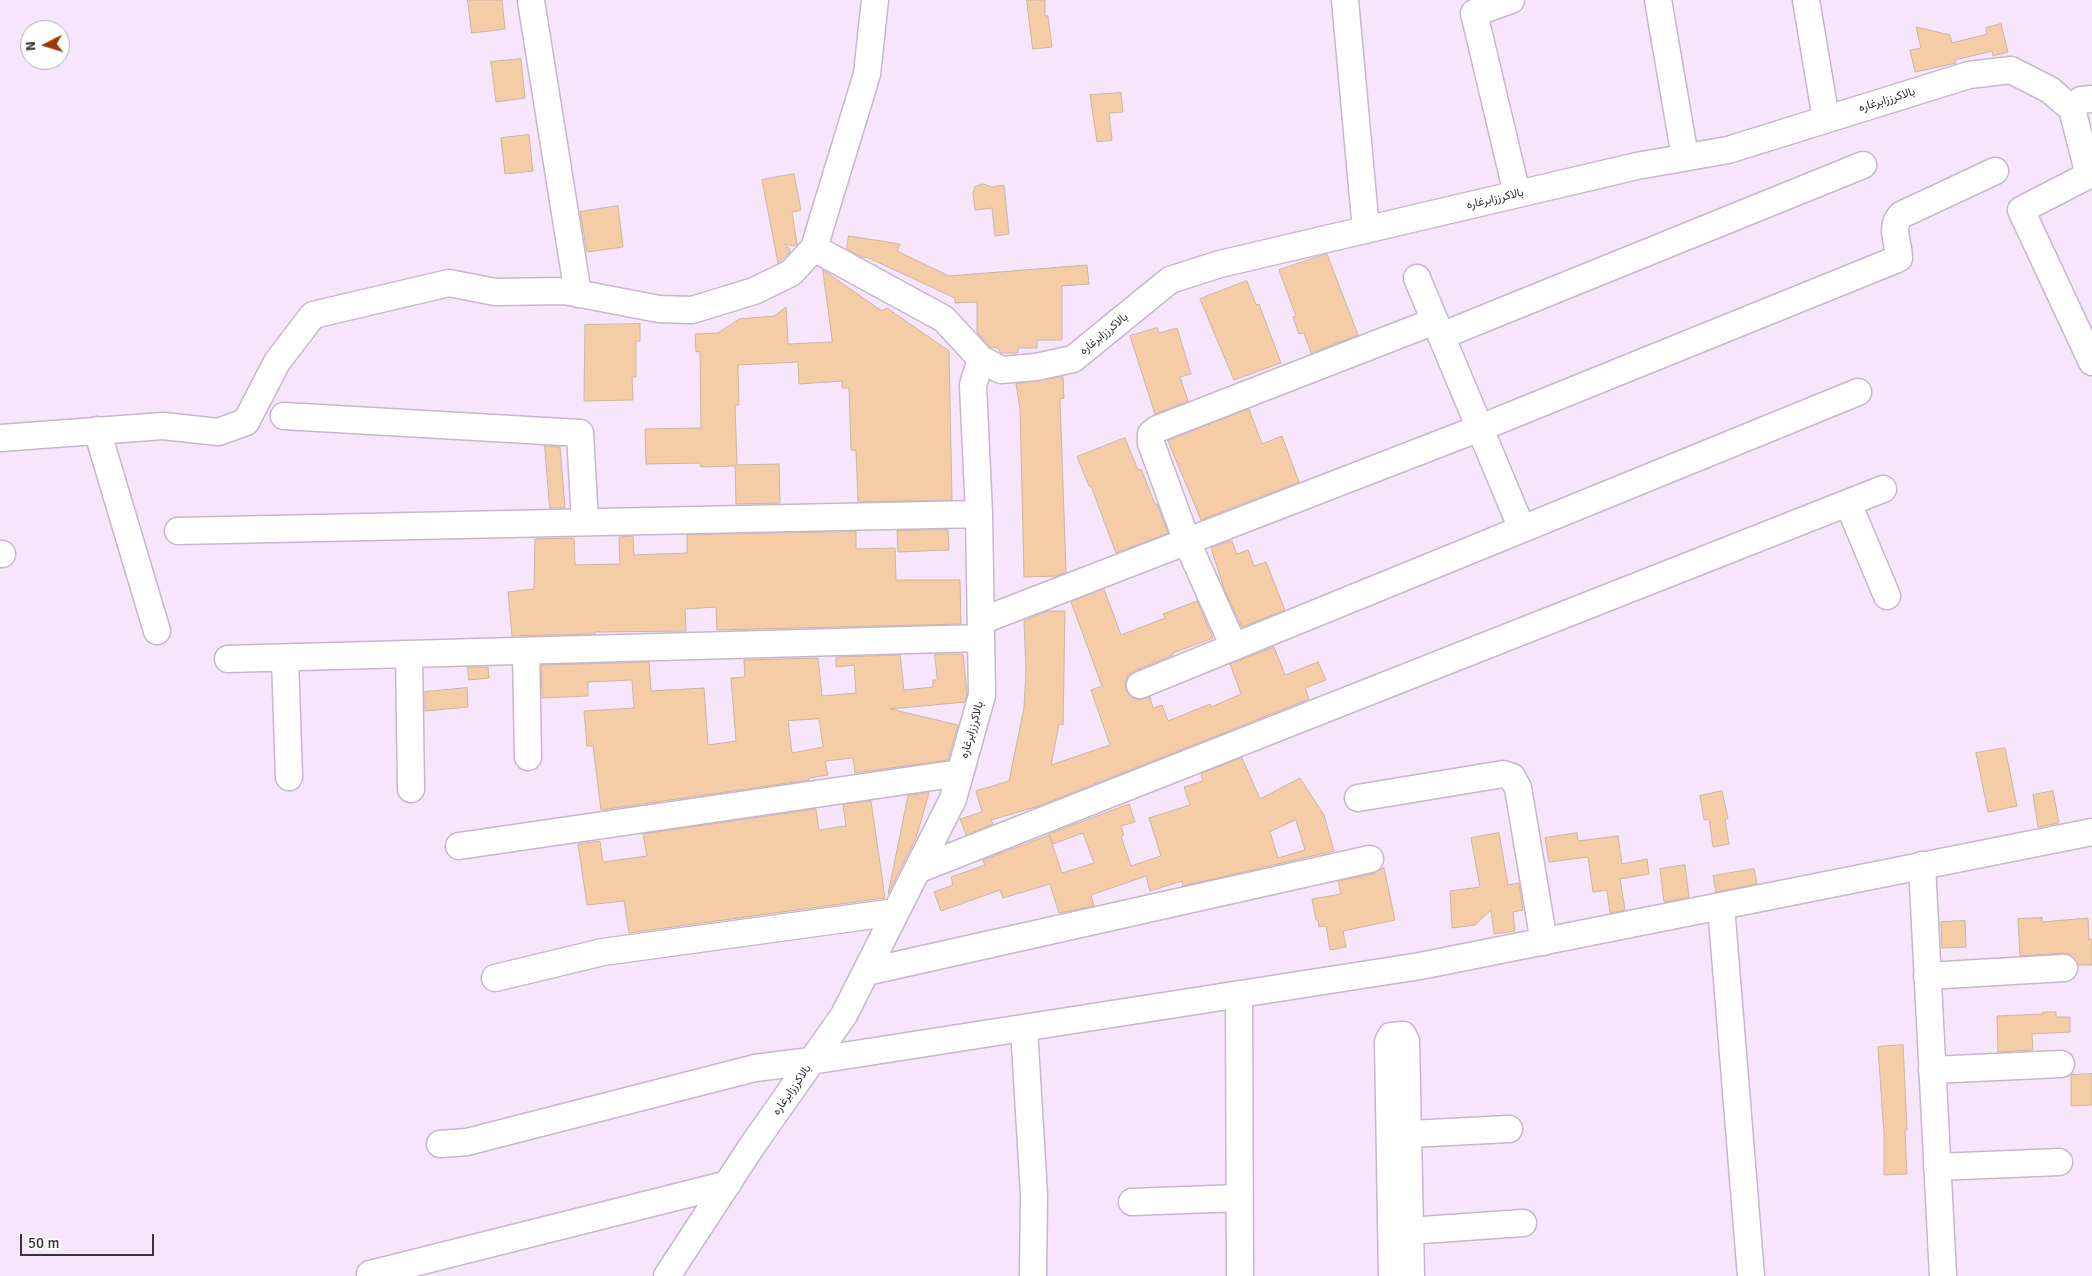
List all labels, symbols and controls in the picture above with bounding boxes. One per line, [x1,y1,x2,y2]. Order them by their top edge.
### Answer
north arrow [20,20,70,70]
text: N [22,41,39,52]
street label: بالاکرززابرغاره [1857,85,1917,115]
street label: بالاکرززابرغاره [1465,185,1525,213]
street label: بالاکرززابرغاره [1077,310,1131,358]
street label: بالاکرززابرغاره [957,700,987,760]
street label: بالاکرززابرغاره [769,1062,815,1118]
scale bar [22,1224,156,1256]
text: 50 m [28,1234,59,1252]

